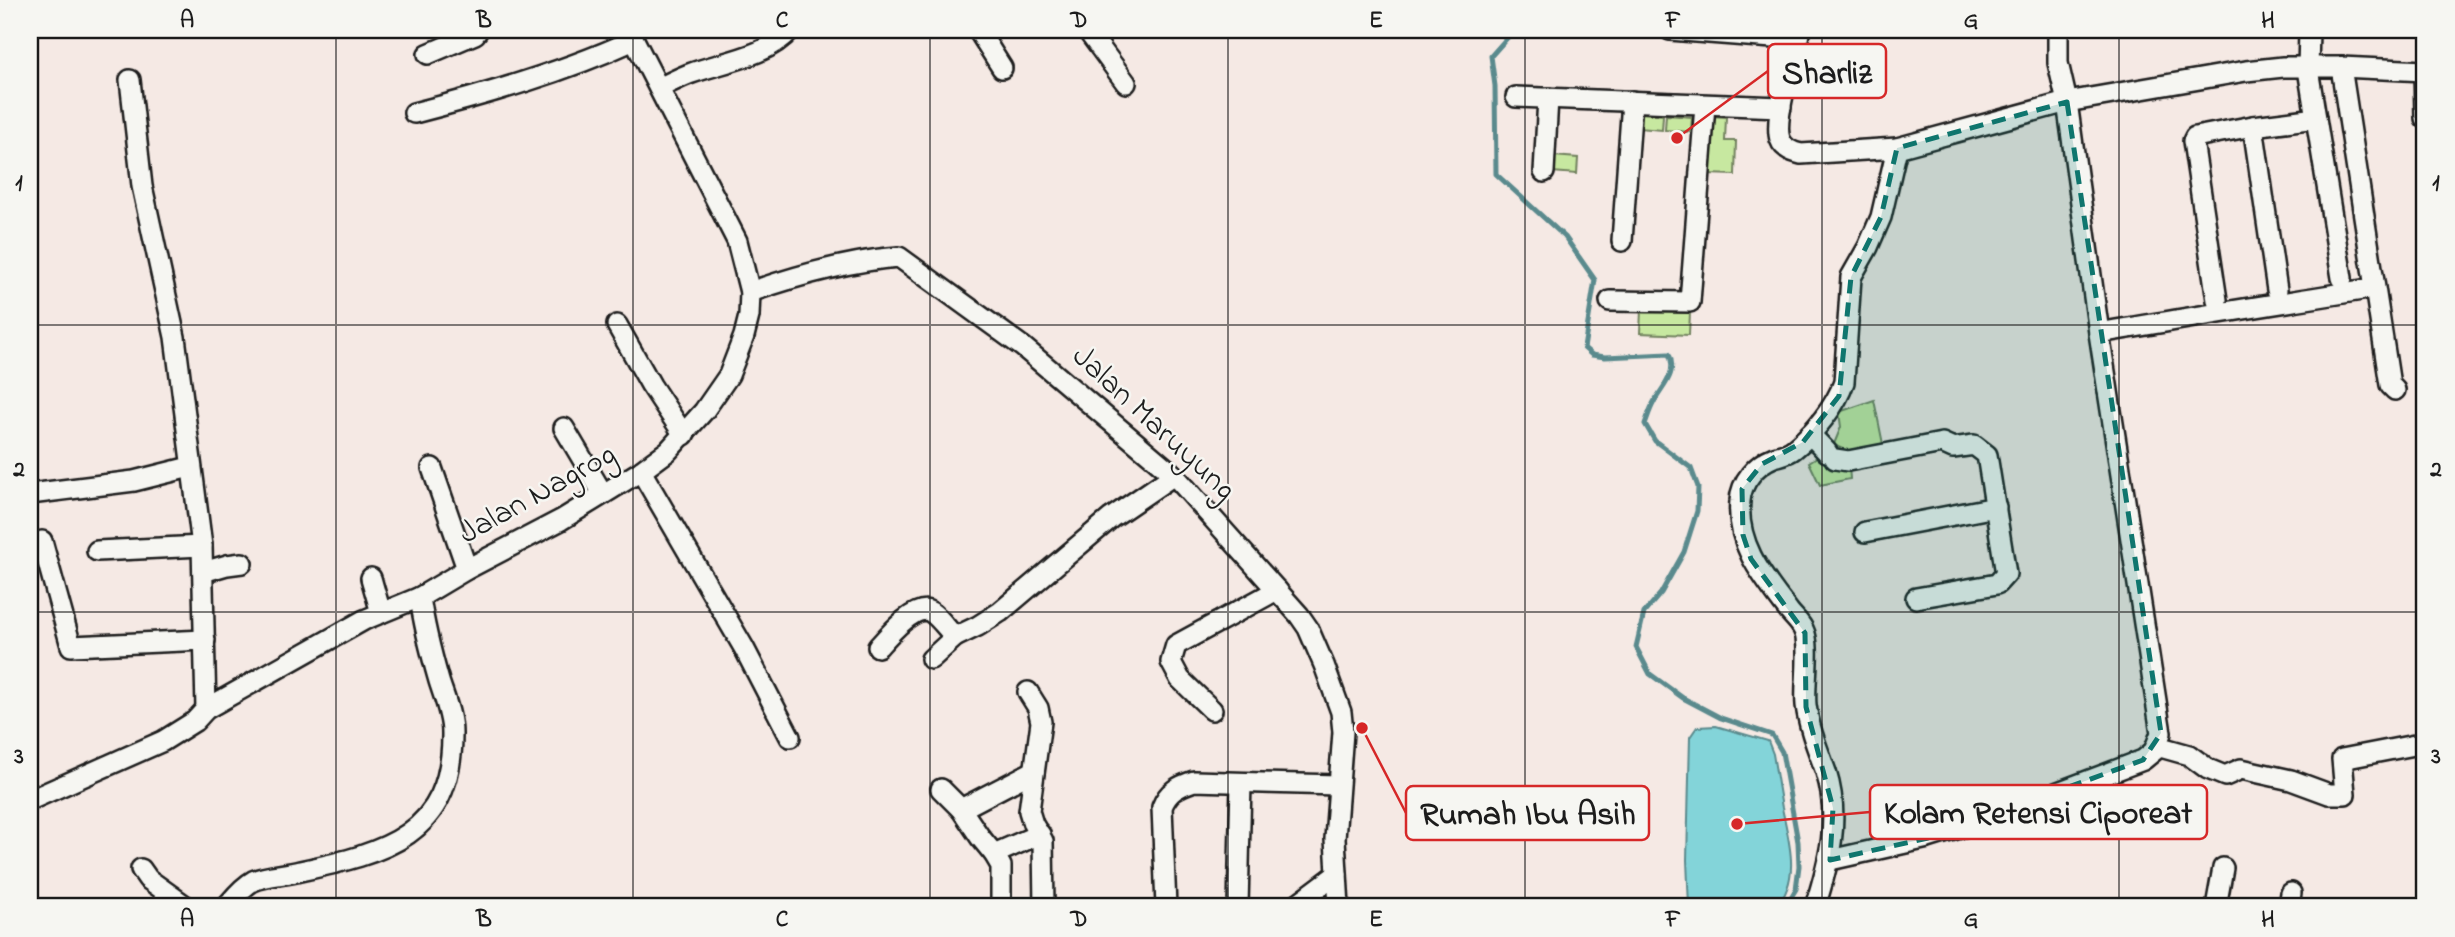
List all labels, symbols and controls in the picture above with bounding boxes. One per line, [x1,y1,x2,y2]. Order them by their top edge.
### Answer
text: A [180,5,194,38]
text: B [475,5,492,38]
text: C [776,5,789,38]
text: D [1070,5,1087,38]
text: E [1369,5,1383,38]
text: F [1665,5,1681,38]
text: G [1964,5,1978,38]
text: H [2261,5,2275,38]
callout: Sharliz [1768,44,1886,98]
text: Sharliz [1782,51,1873,99]
text: 1 [15,168,23,201]
text: 1 [2432,168,2440,201]
street label: Jalan Maruyung [1060,335,1246,513]
street label: Jalan Nagrog [451,432,625,558]
text: 2 [12,454,25,487]
text: 2 [2429,454,2442,487]
text: 3 [13,741,24,774]
text: 3 [2430,741,2441,774]
callout: Kolam Retensi Ciporeat [1870,785,2207,839]
callout: Rumah Ibu Asih [1406,786,1649,840]
text: Kolam Retensi Ciporeat [1884,791,2193,839]
text: Rumah Ibu Asih [1420,792,1636,840]
text: A [180,904,194,937]
text: B [475,904,492,937]
text: C [776,904,789,937]
text: D [1070,904,1087,937]
text: E [1369,904,1383,937]
text: F [1665,904,1681,937]
text: G [1964,904,1978,937]
text: H [2261,904,2275,937]

